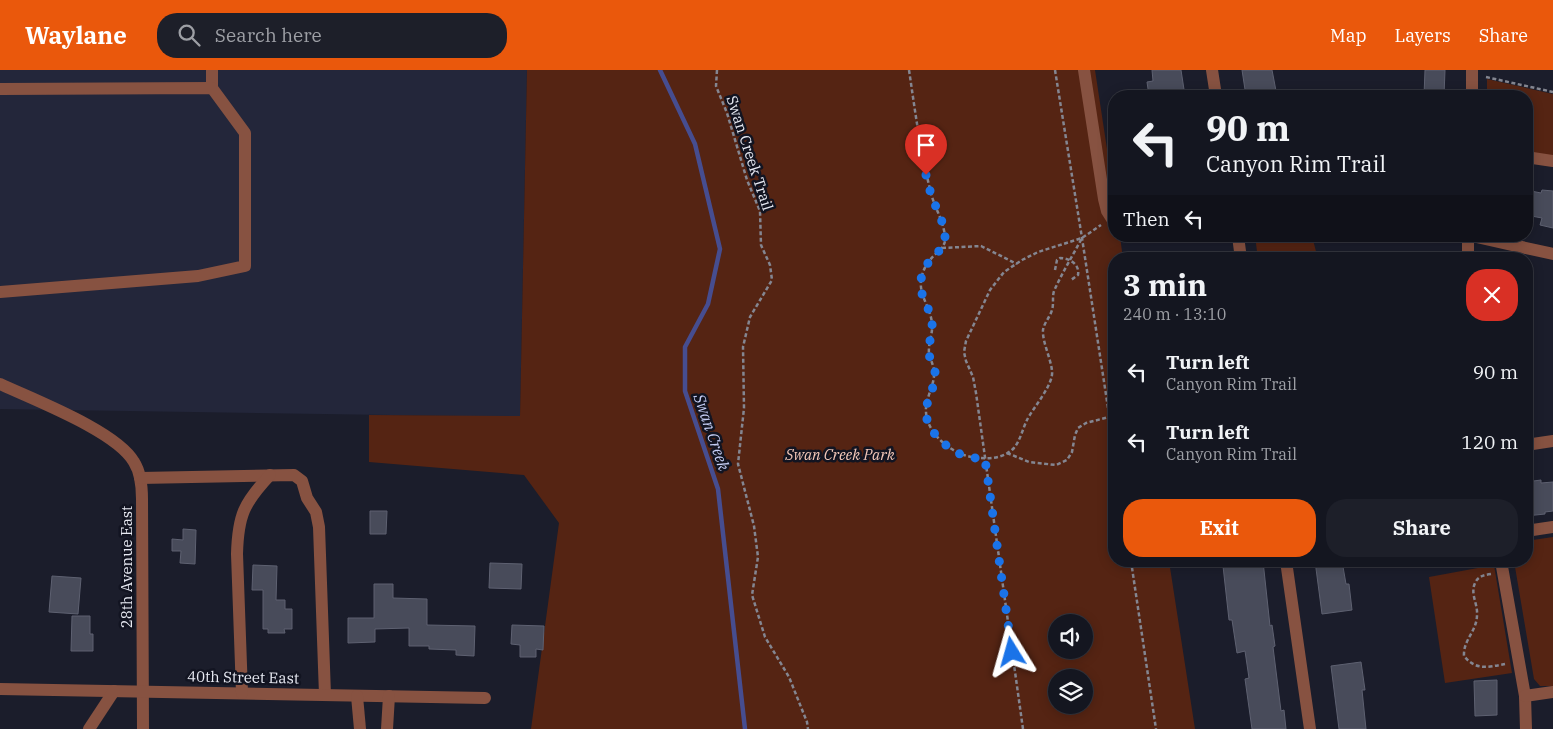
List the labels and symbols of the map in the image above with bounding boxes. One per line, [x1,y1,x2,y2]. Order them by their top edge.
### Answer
street label: Swan Creek Trail [722,93,778,213]
pin [905,124,947,175]
water label: Swan Creek [689,390,735,474]
park label: Swan Creek Park [784,445,895,464]
street label: 28th Avenue East [117,506,136,628]
position arrow [985,625,1037,677]
street label: 40th Street East [187,667,299,687]

